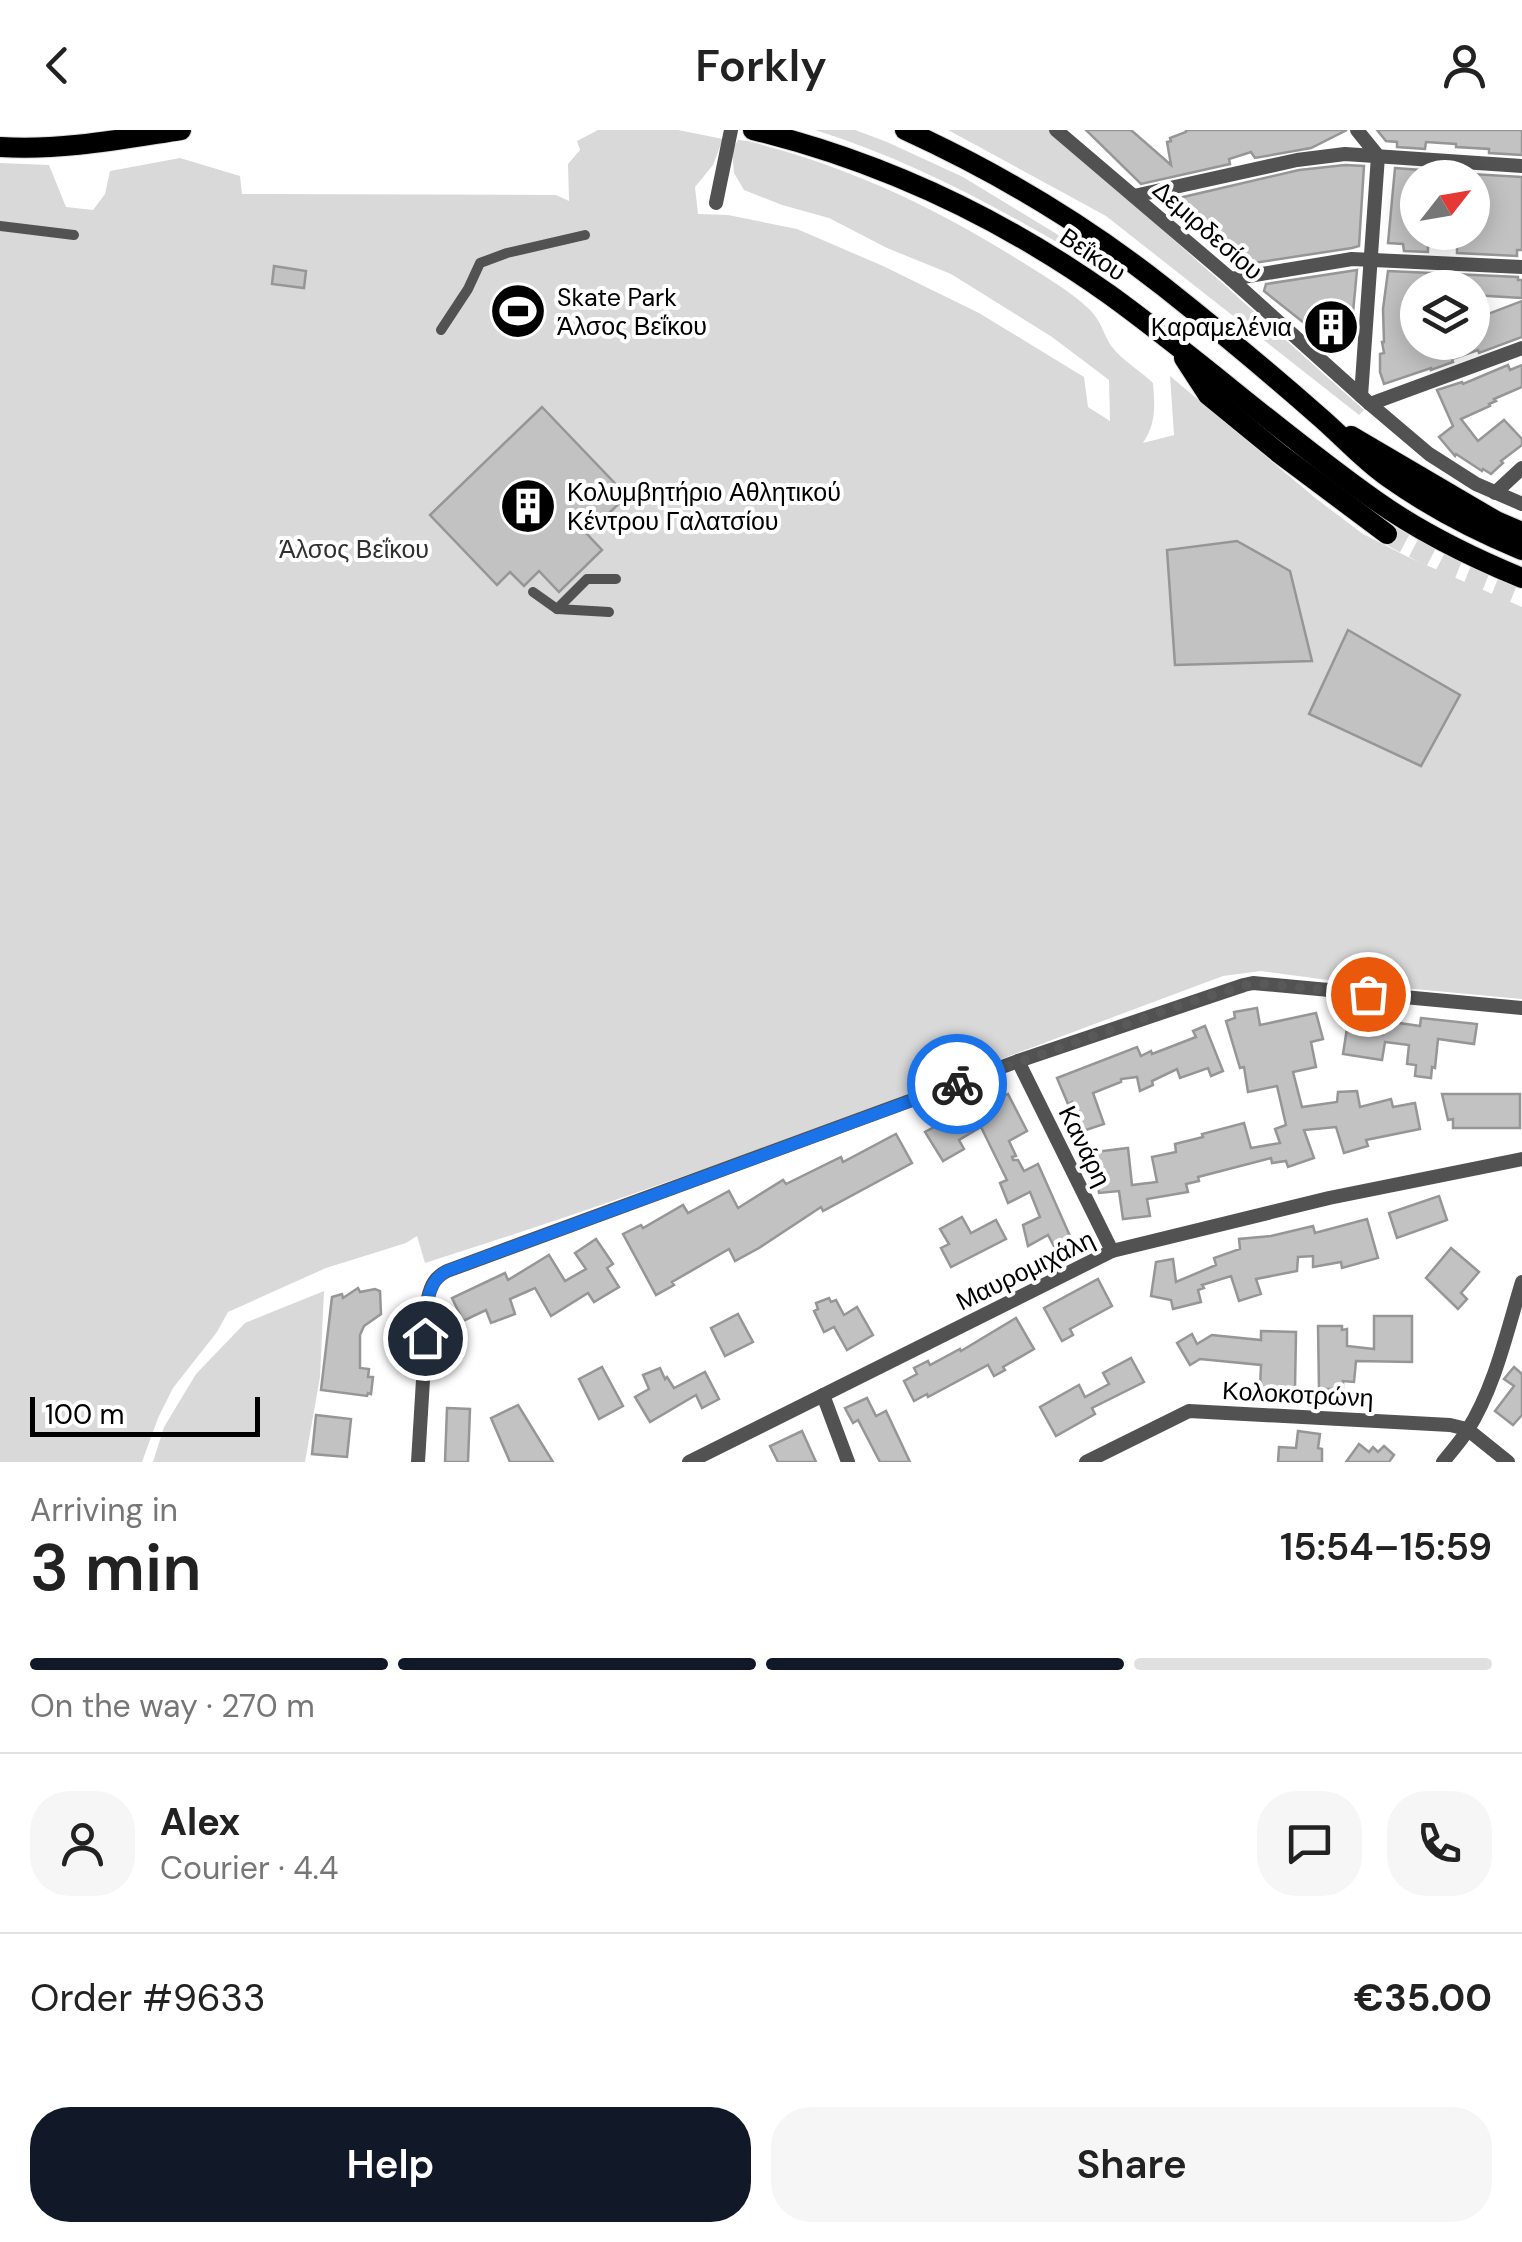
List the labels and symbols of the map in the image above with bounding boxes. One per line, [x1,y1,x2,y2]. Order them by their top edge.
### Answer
north arrow [1400,160,1490,250]
street label: Δεμιρδεσίου [1146,173,1270,287]
street label: Βεΐκου [1053,220,1132,289]
sports icon: Skate Park Άλσος Βεΐκου [488,281,548,341]
place label: Skate Park Άλσος Βεΐκου [557,281,707,343]
building icon: Καραμελένια [1301,297,1361,357]
place label: Καραμελένια [1151,311,1292,344]
building icon: Κολυμβητήριο Αθλητικού Κέντρου Γαλατσίου [498,476,558,536]
place label: Κολυμβητήριο Αθλητικού Κέντρου Γαλατσίου [567,476,841,538]
park label: Άλσος Βεΐκου [279,533,429,566]
pin [1326,952,1411,1037]
courier [907,1034,1007,1134]
street label: Κανάρη [1051,1100,1118,1192]
street label: Μαυρομιχάλη [950,1223,1100,1318]
pin [383,1296,468,1381]
street label: Κολοκοτρώνη [1221,1374,1375,1415]
scale bar [30,1392,260,1436]

